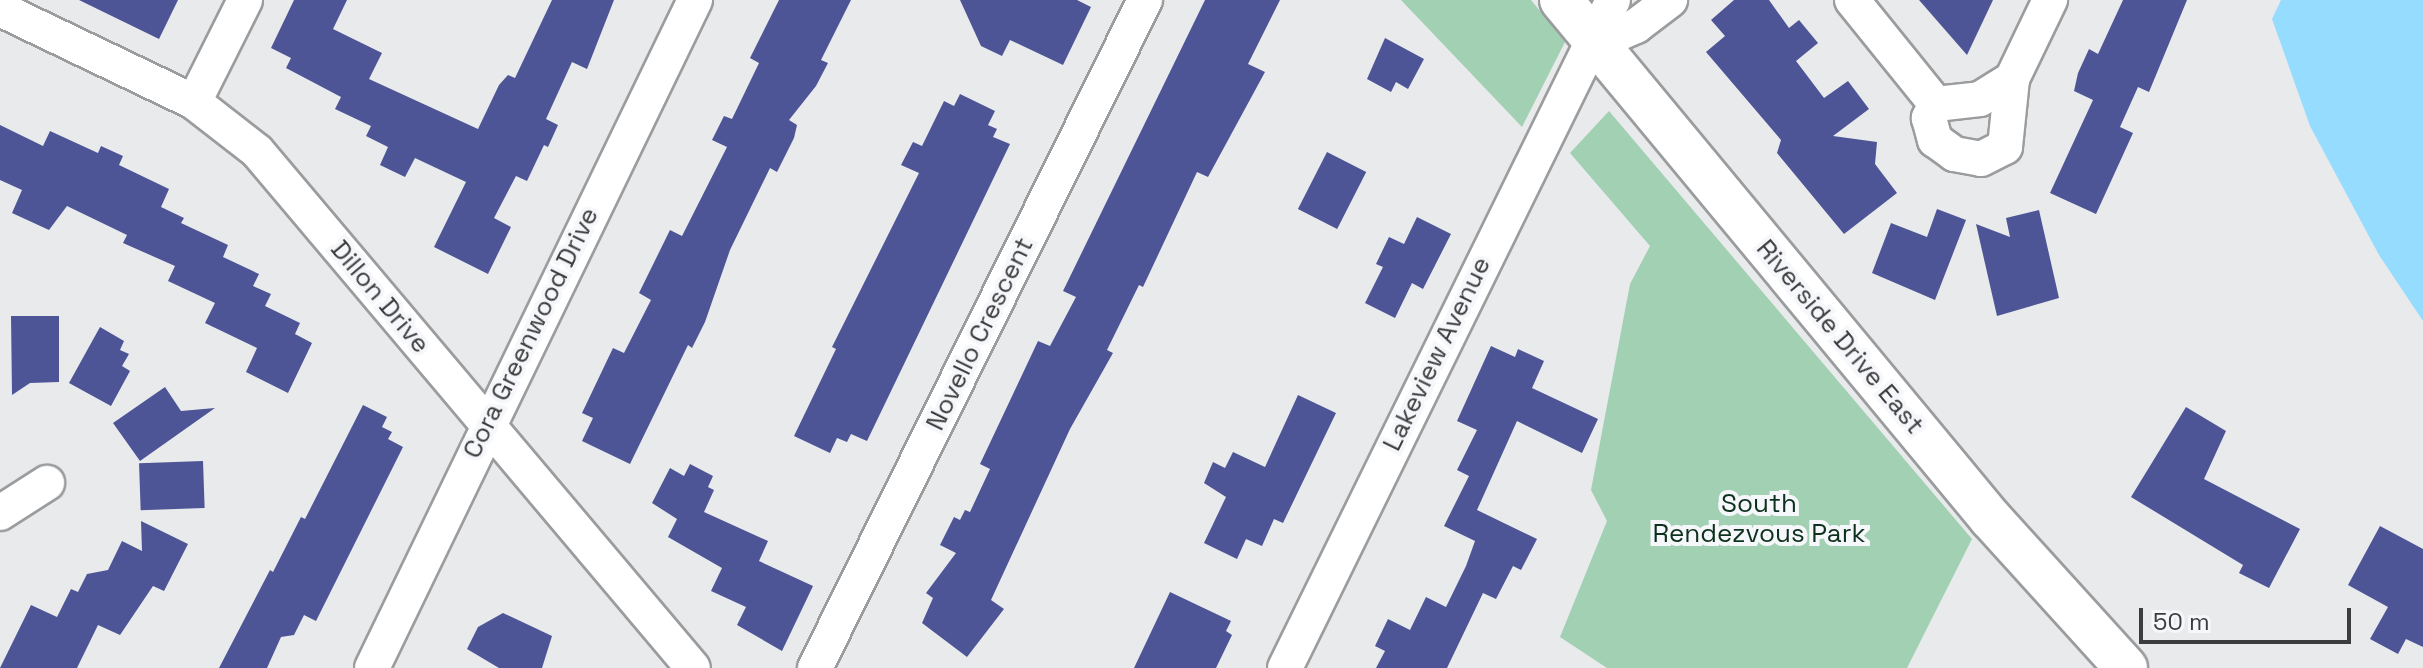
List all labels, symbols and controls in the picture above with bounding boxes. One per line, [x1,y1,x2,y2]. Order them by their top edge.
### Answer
street label: Cora Greenwood Drive [457,202,605,464]
street label: Novello Crescent [920,232,1040,436]
street label: Dillon Drive [324,234,436,360]
street label: Riverside Drive East [1750,234,1930,440]
street label: Lakeview Avenue [1376,252,1498,456]
park label: South Rendezvous Park [1653,488,1865,550]
scale bar [2143,592,2355,642]
text: 50 m [2153,606,2210,637]

